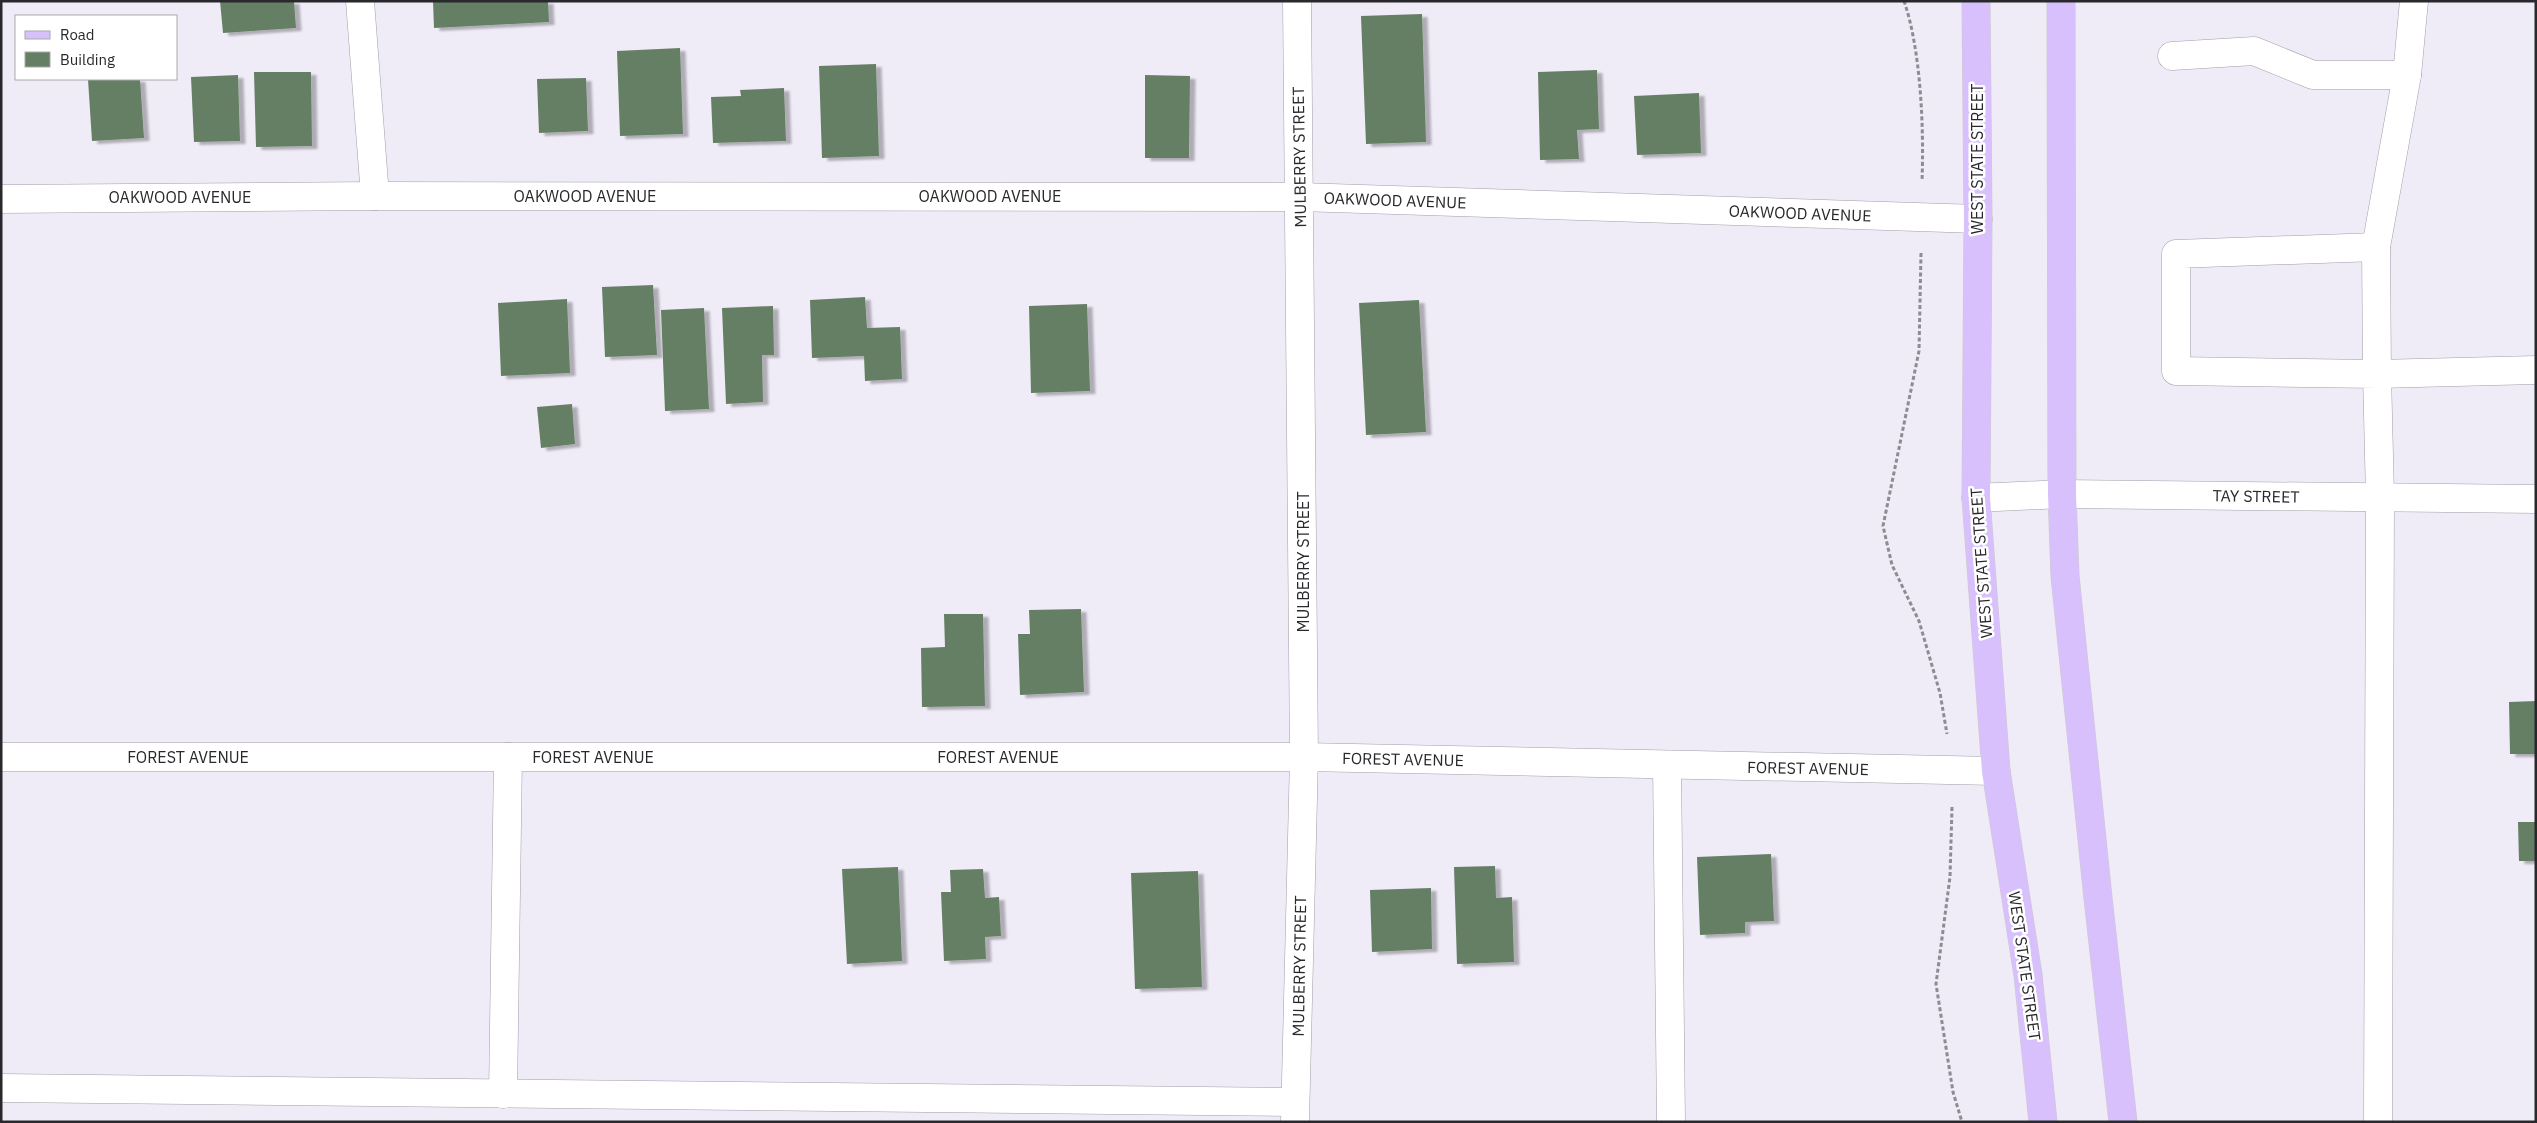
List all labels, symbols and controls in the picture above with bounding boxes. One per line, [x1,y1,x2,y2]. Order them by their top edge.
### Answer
legend [15,15,178,80]
text: Road [60,25,95,44]
text: Building [60,50,115,69]
street label: WEST STATE STREET [1967,84,1987,234]
street label: MULBERRY STREET [1288,86,1310,228]
street label: OAKWOOD AVENUE [514,186,656,206]
street label: OAKWOOD AVENUE [919,186,1061,206]
street label: OAKWOOD AVENUE [109,187,251,207]
street label: OAKWOOD AVENUE [1323,188,1467,212]
street label: OAKWOOD AVENUE [1728,201,1872,225]
street label: TAY STREET [2212,485,2300,507]
street label: WEST STATE STREET [1966,487,1996,639]
street label: MULBERRY STREET [1293,491,1313,633]
street label: FOREST AVENUE [127,747,249,767]
street label: FOREST AVENUE [532,747,654,767]
street label: FOREST AVENUE [937,747,1059,767]
street label: FOREST AVENUE [1342,748,1464,770]
street label: FOREST AVENUE [1747,757,1869,779]
street label: WEST STATE STREET [2005,890,2045,1042]
street label: MULBERRY STREET [1288,895,1310,1037]

